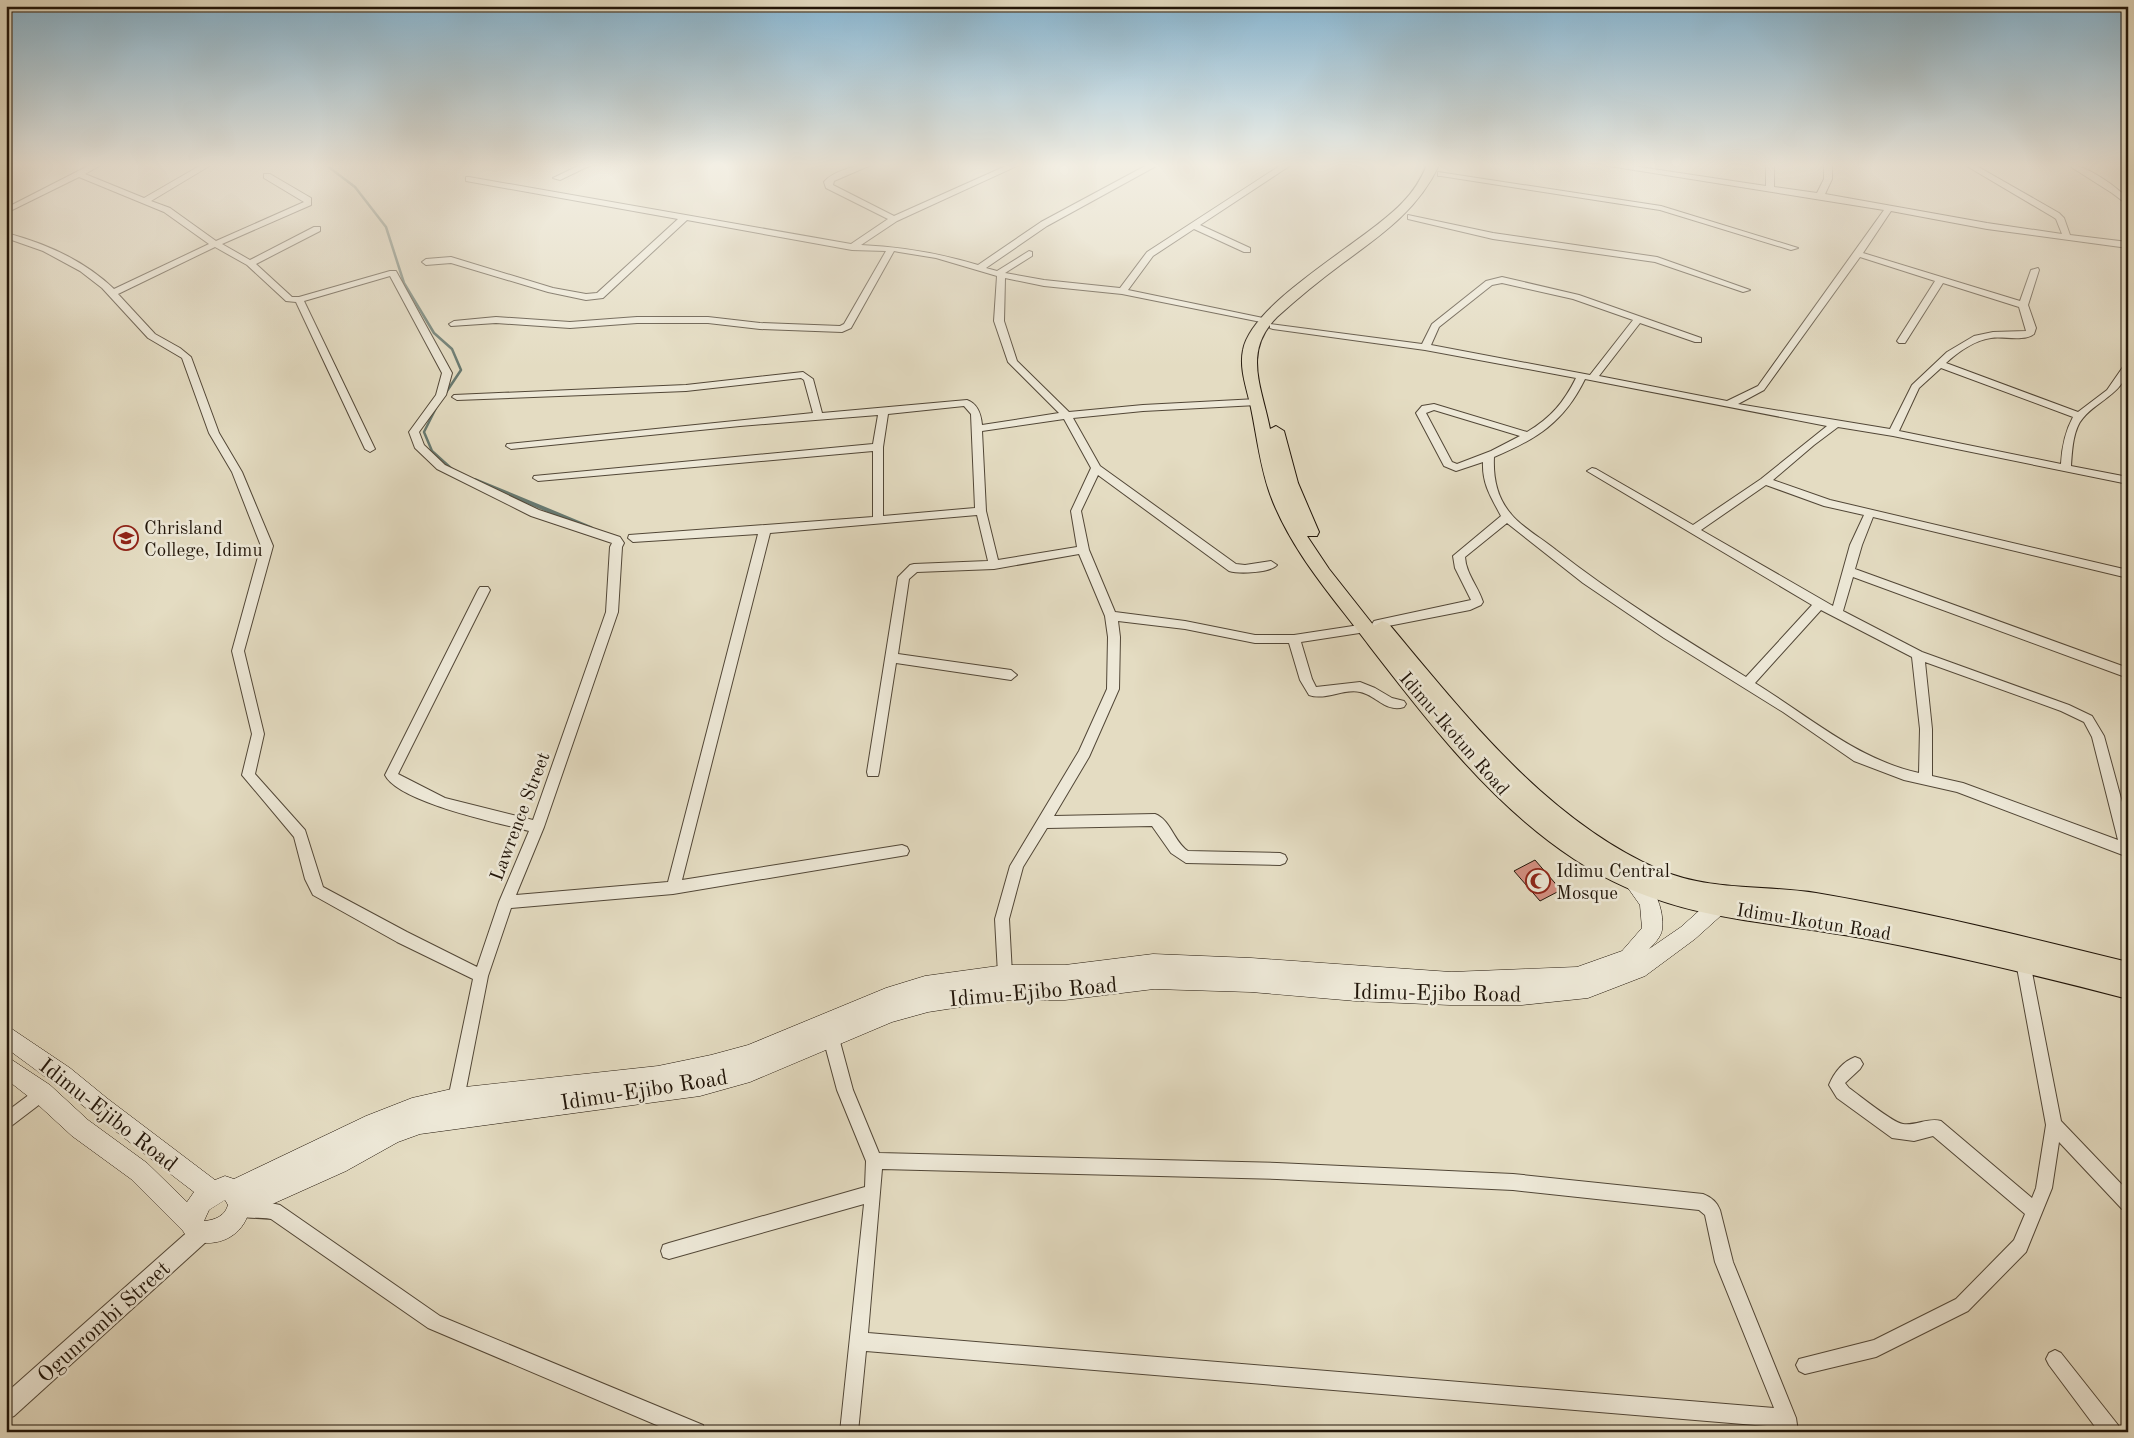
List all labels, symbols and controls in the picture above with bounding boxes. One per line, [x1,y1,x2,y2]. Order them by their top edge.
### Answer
place label: Chrisland College, Idimu [144,520,263,561]
school or university icon: Chrisland College, Idimu [113,525,139,551]
street label: Idimu-Ikotun Road [1395,669,1512,800]
street label: Lawrence Street [488,750,555,884]
place label: Idimu Central Mosque [1556,863,1670,904]
mosque icon: Idimu Central Mosque [1525,868,1551,894]
street label: Idimu-Ikotun Road [1735,902,1892,945]
street label: Idimu-Ejibo Road [948,975,1118,1011]
street label: Idimu-Ejibo Road [1352,982,1522,1006]
street label: Idimu-Ejibo Road [34,1055,181,1176]
street label: Idimu-Ejibo Road [559,1067,729,1115]
street label: Ogunrombi Street [34,1257,175,1388]

